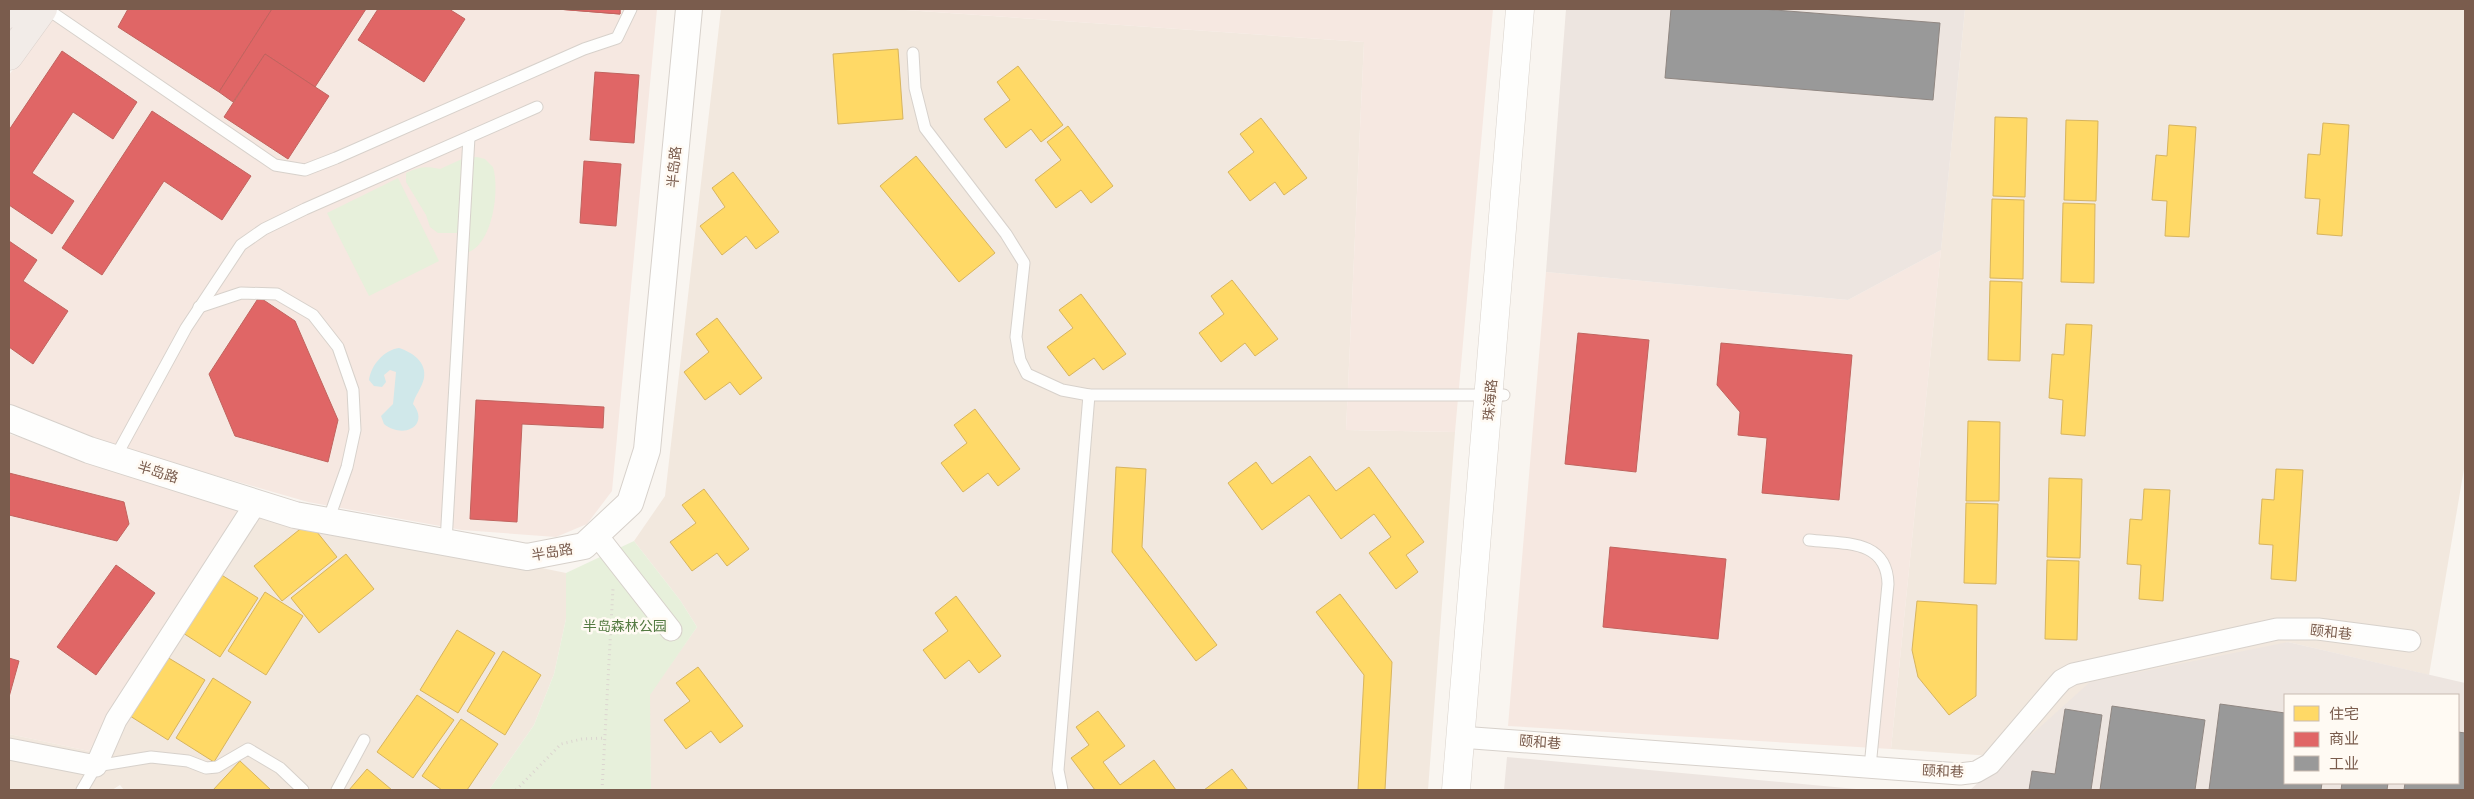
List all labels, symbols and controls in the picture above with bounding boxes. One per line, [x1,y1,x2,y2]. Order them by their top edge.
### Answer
street label: 半岛路 [664,145,684,189]
street label: 珠海路 [1480,378,1500,422]
street label: 半岛路 [136,458,180,486]
street label: 半岛路 [530,540,574,564]
park label: 半岛森林公园 [583,618,667,634]
street label: 颐和巷 [2309,622,2353,642]
legend [2284,694,2459,784]
text: 住宅 [2329,705,2359,722]
text: 商业 [2329,730,2359,747]
street label: 颐和巷 [1518,733,1562,751]
text: 工业 [2329,755,2359,772]
street label: 颐和巷 [1922,762,1964,780]

